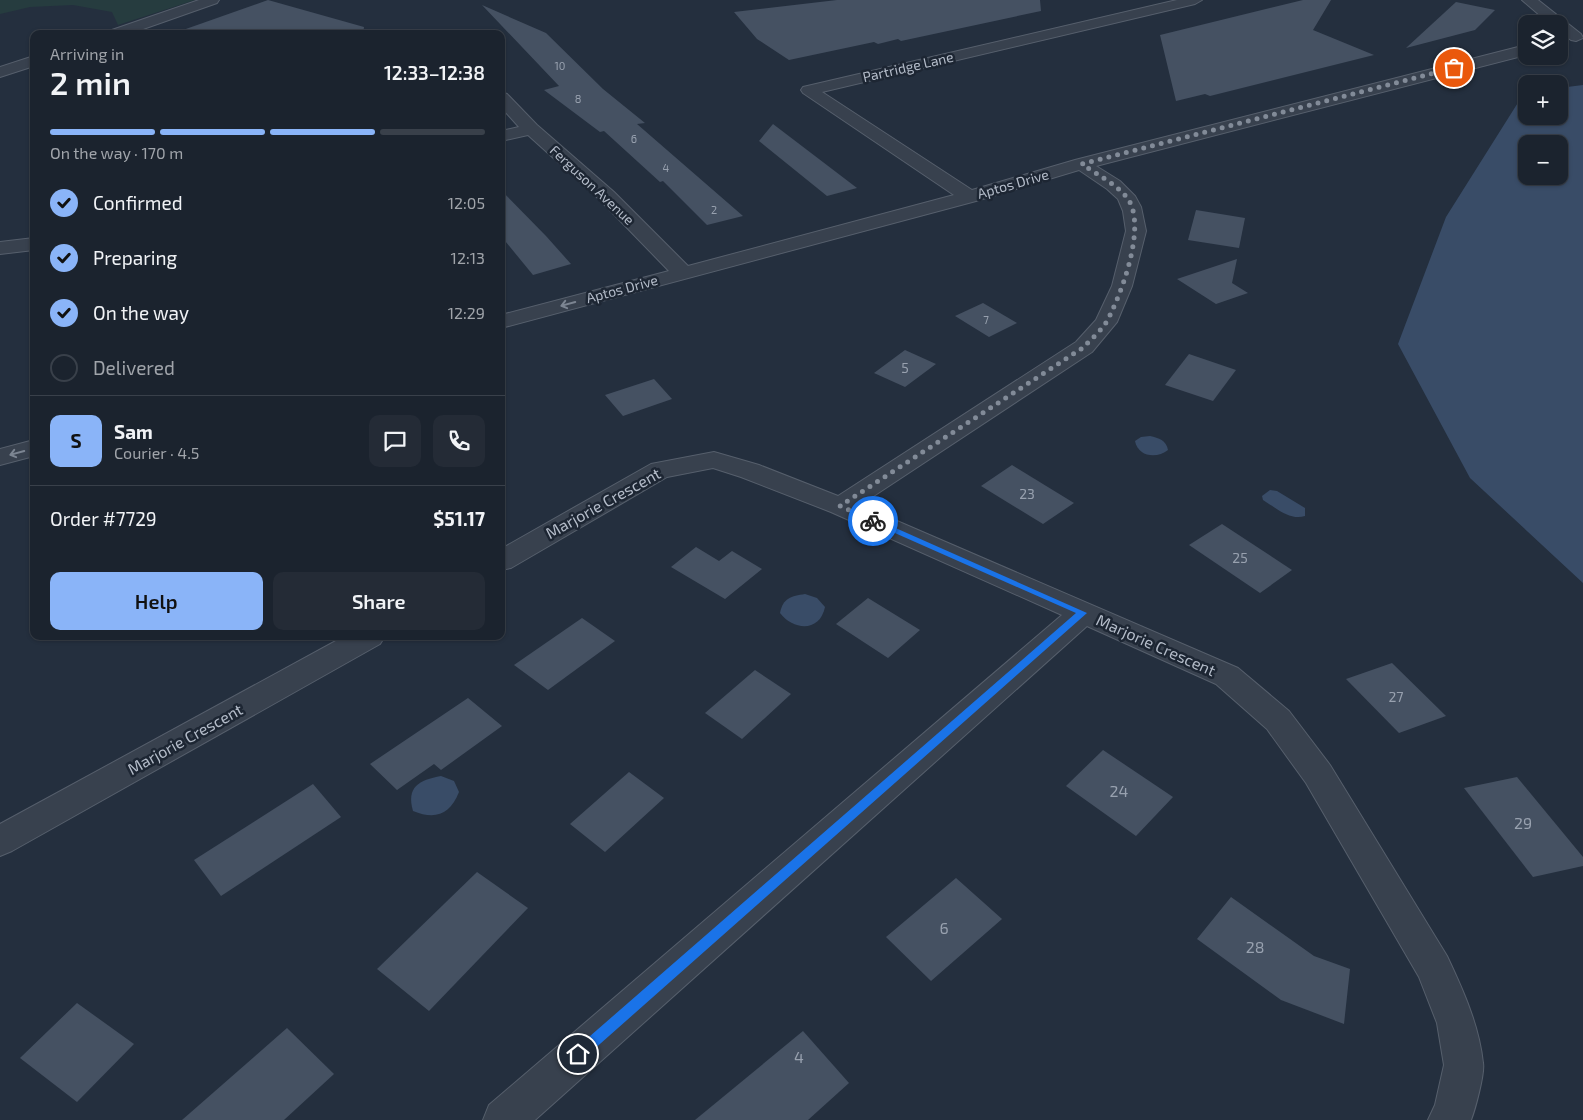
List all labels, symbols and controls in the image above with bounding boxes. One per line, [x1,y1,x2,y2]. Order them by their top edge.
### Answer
map controls [1518,15,1568,185]
button: layers [1518,15,1568,65]
text: Arriving in [50,44,124,63]
pin [1433,47,1475,89]
street label: Partridge Lane [861,48,955,85]
icon: bag [1440,54,1468,82]
house number: 10 [554,59,566,72]
text: 12:33–12:38 [384,61,485,84]
text: 2 min [50,63,131,101]
button: + [1518,75,1568,125]
house number: 8 [575,92,581,105]
house number: 6 [631,132,637,145]
button: − [1518,135,1568,185]
street label: Ferguson Avenue [547,141,638,228]
text: On the way · 170 m [50,143,183,162]
house number: 4 [663,161,670,174]
street label: Aptos Drive [975,165,1051,202]
icon: check [50,189,78,217]
text: Confirmed [93,191,183,214]
text: 12:05 [448,193,485,212]
house number: 2 [711,203,717,216]
icon: check [50,244,78,272]
text: Preparing [93,246,177,269]
text: 12:13 [451,248,485,267]
street label: Aptos Drive [584,271,660,306]
icon: check [50,299,78,327]
one-way arrow [561,300,577,309]
text: On the way [93,301,189,324]
text: 12:29 [448,303,485,322]
house number: 7 [983,313,989,326]
text: Delivered [93,356,175,379]
house number: 5 [901,359,909,376]
button: chat [369,415,421,467]
button: phone [433,415,485,467]
text: Sam [114,420,153,443]
text: S [70,429,82,452]
text: Courier · 4.5 [114,443,199,462]
one-way arrow [9,449,25,458]
street label: Marjorie Crescent [542,463,664,543]
house number: 23 [1019,485,1035,502]
courier [848,496,898,546]
text: Order #7729 [50,507,157,530]
text: $51.17 [433,507,485,530]
icon: bike [859,507,887,535]
house number: 25 [1232,549,1248,566]
button: Help [50,572,263,630]
button: Share [273,572,485,630]
street label: Marjorie Crescent [1093,610,1219,680]
house number: 27 [1388,688,1404,705]
street label: Marjorie Crescent [124,699,246,779]
house number: 24 [1110,781,1129,800]
house number: 29 [1514,813,1532,832]
house number: 6 [939,918,949,937]
house number: 28 [1246,937,1264,956]
pin [557,1033,599,1075]
icon: home [564,1040,592,1068]
house number: 4 [794,1047,804,1066]

